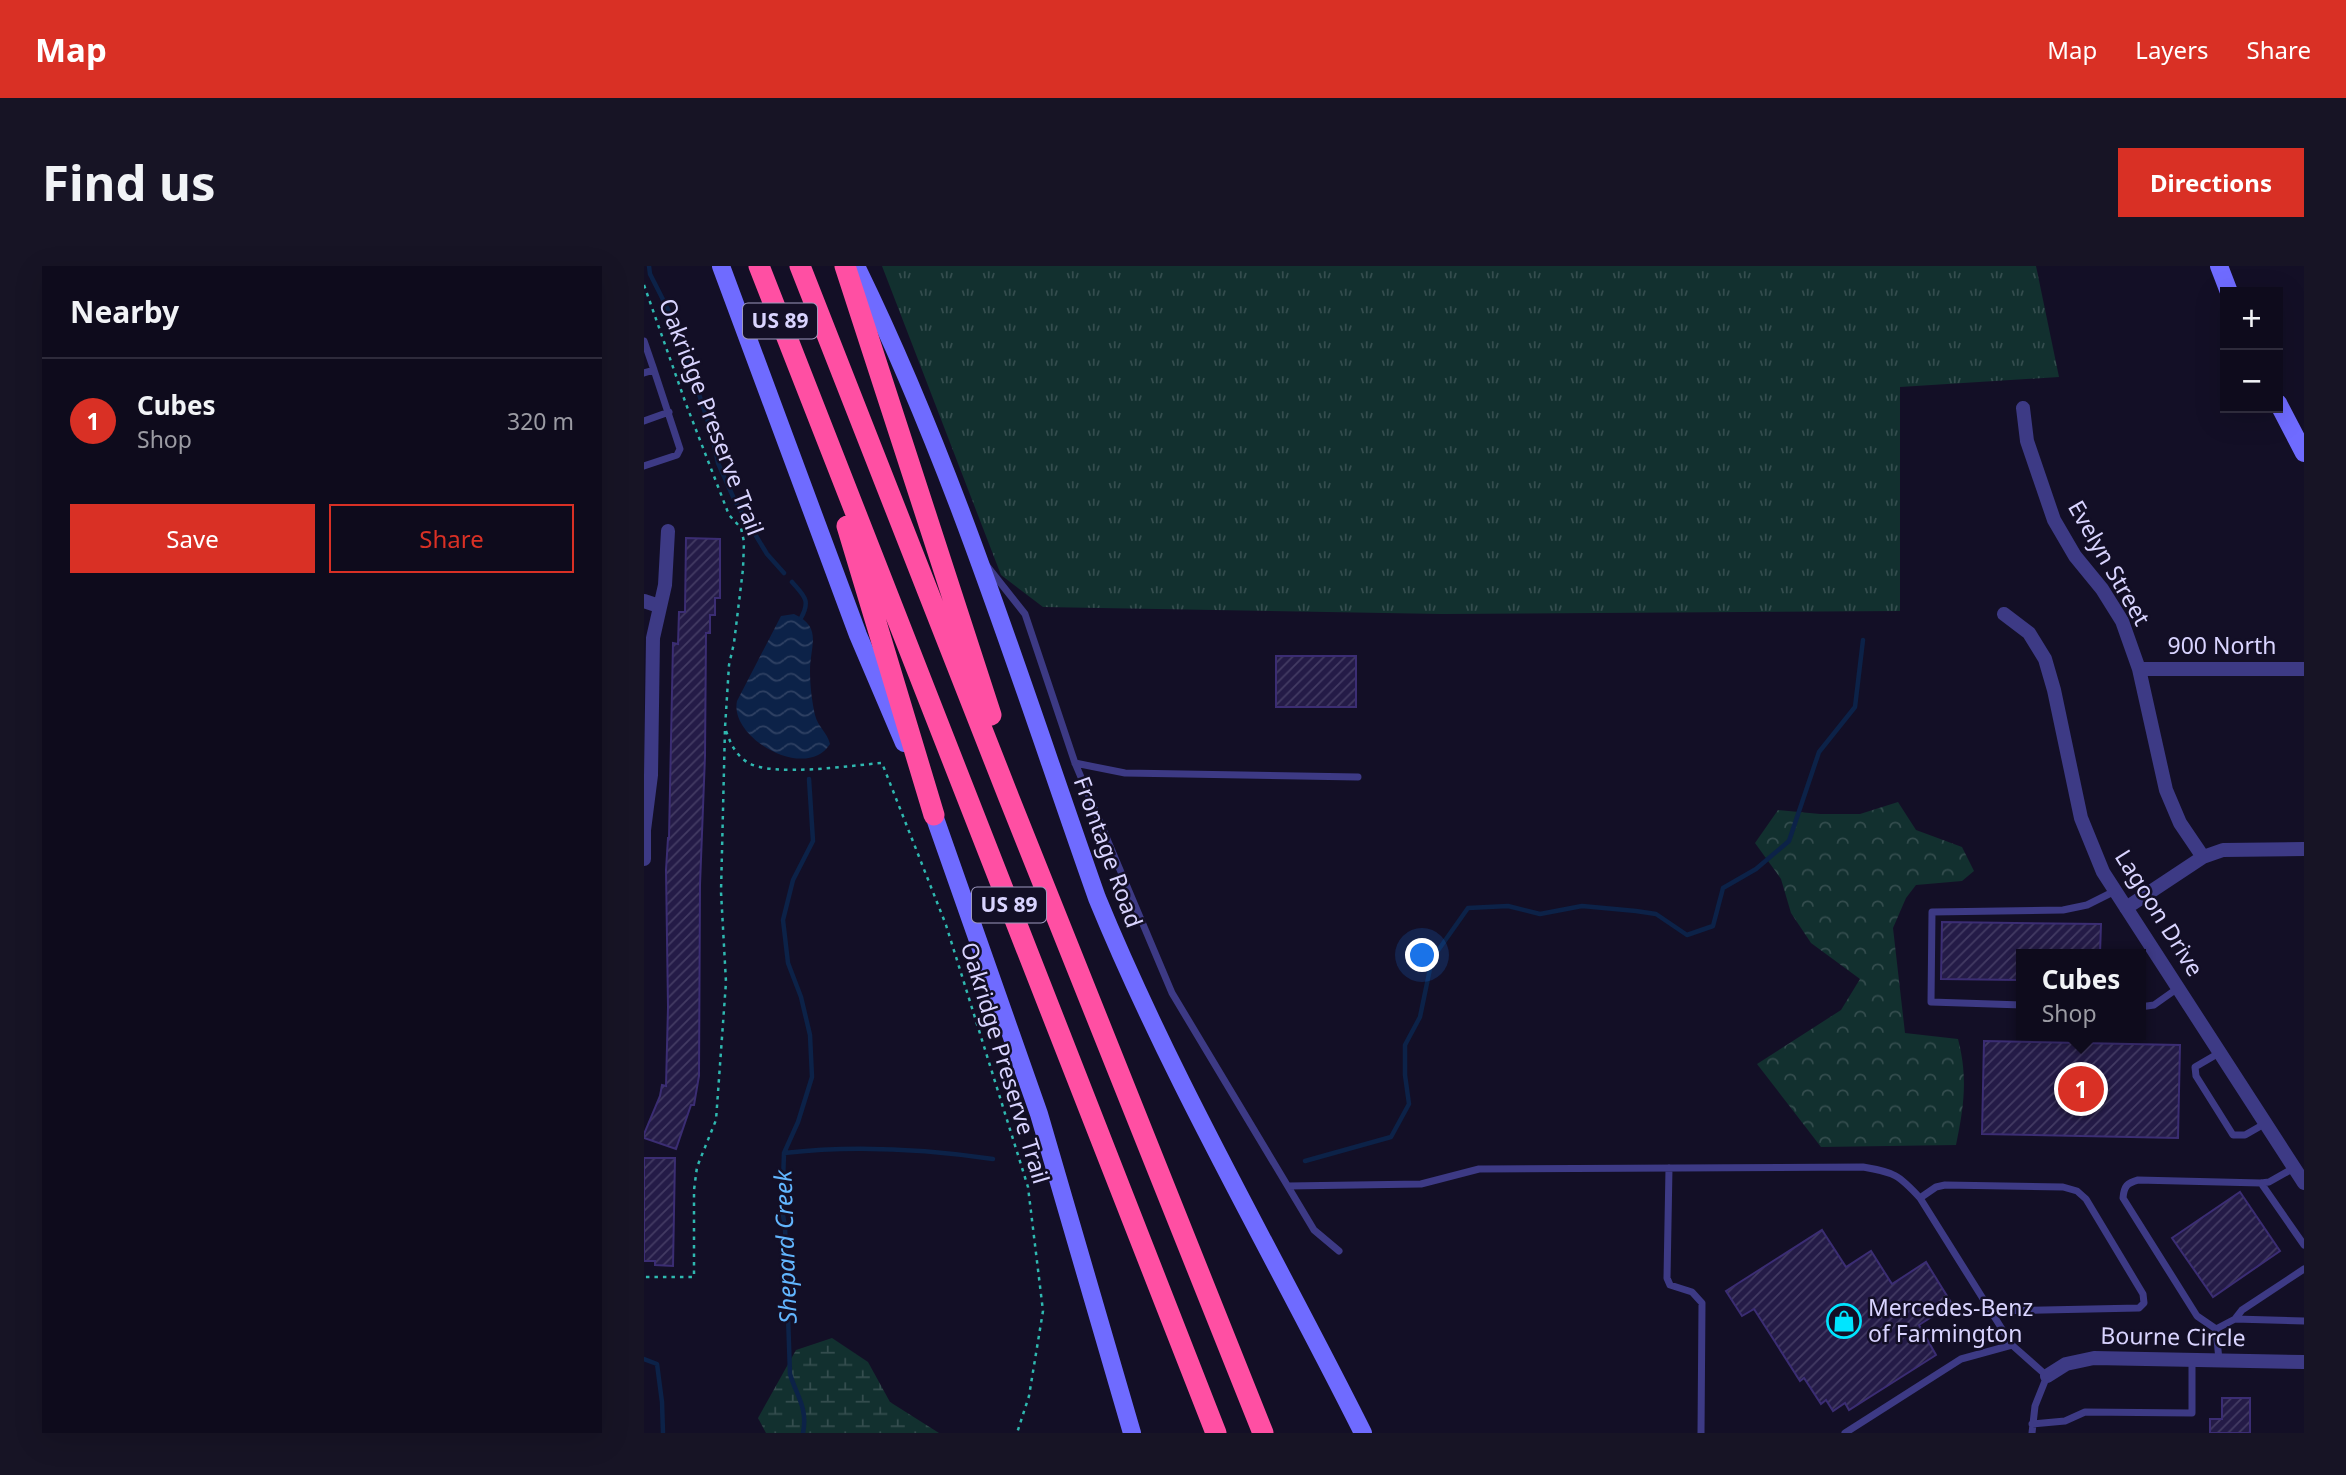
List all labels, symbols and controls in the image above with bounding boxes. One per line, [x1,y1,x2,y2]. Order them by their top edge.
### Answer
text: Map [35,27,107,72]
text: Map [2047,33,2097,66]
text: Layers [2135,33,2209,66]
text: Share [2247,33,2311,66]
button: Directions [2118,148,2304,217]
text: Find us [42,149,216,215]
map controls [2220,287,2283,413]
button: + [2220,287,2283,350]
text: Nearby [70,291,179,332]
street label: Oakridge Preserve Trail [652,294,772,540]
road number: US 89 [743,304,817,338]
button: − [2220,350,2283,413]
text: Cubes [137,387,216,423]
text: 1 [86,405,100,437]
text: 320 m [507,405,574,437]
text: Shop [137,423,192,455]
street label: Evelyn Street [2061,494,2159,631]
button: Save [70,504,315,573]
button: Share [329,504,574,573]
street label: 900 North [2168,629,2276,661]
street label: Frontage Road [1067,772,1151,932]
street label: Lagoon Drive [2108,843,2212,982]
road number: US 89 [972,888,1046,922]
street label: Oakridge Preserve Trail [954,938,1058,1188]
your location [1405,938,1439,972]
popup [2016,949,2146,1040]
text: Cubes [2042,961,2120,997]
text: Shop [2042,997,2097,1029]
pin: 1 [2058,1063,2104,1115]
water label: Shepard Creek [765,1169,804,1324]
place label: Mercedes-Benz of Farmington [1868,1291,2033,1349]
shop icon: Mercedes-Benz of Farmington [1825,1302,1863,1340]
street label: Bourne Circle [2100,1319,2246,1353]

